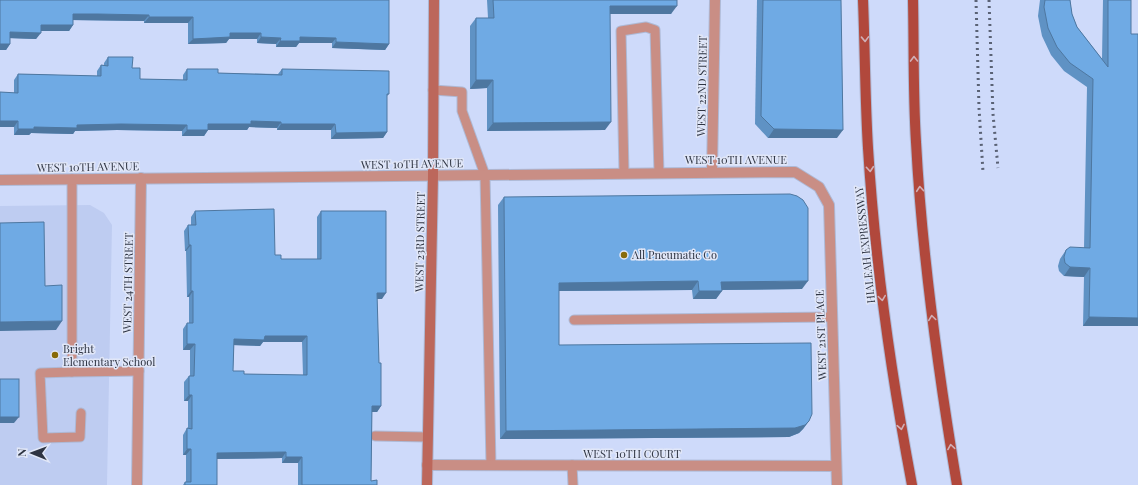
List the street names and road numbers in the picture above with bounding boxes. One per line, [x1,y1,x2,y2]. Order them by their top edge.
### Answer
street label: WEST 22ND STREET [693,35,710,138]
street label: WEST 10TH AVENUE [684,152,787,167]
street label: WEST 10TH AVENUE [360,155,463,172]
street label: WEST 10TH AVENUE [36,158,139,175]
street label: HIALEAH EXPRESSWAY [851,185,878,304]
street label: WEST 23RD STREET [411,192,428,293]
street label: WEST 24TH STREET [119,232,136,334]
street label: WEST 21ST PLACE [811,289,830,381]
street label: WEST 10TH COURT [582,446,681,461]

